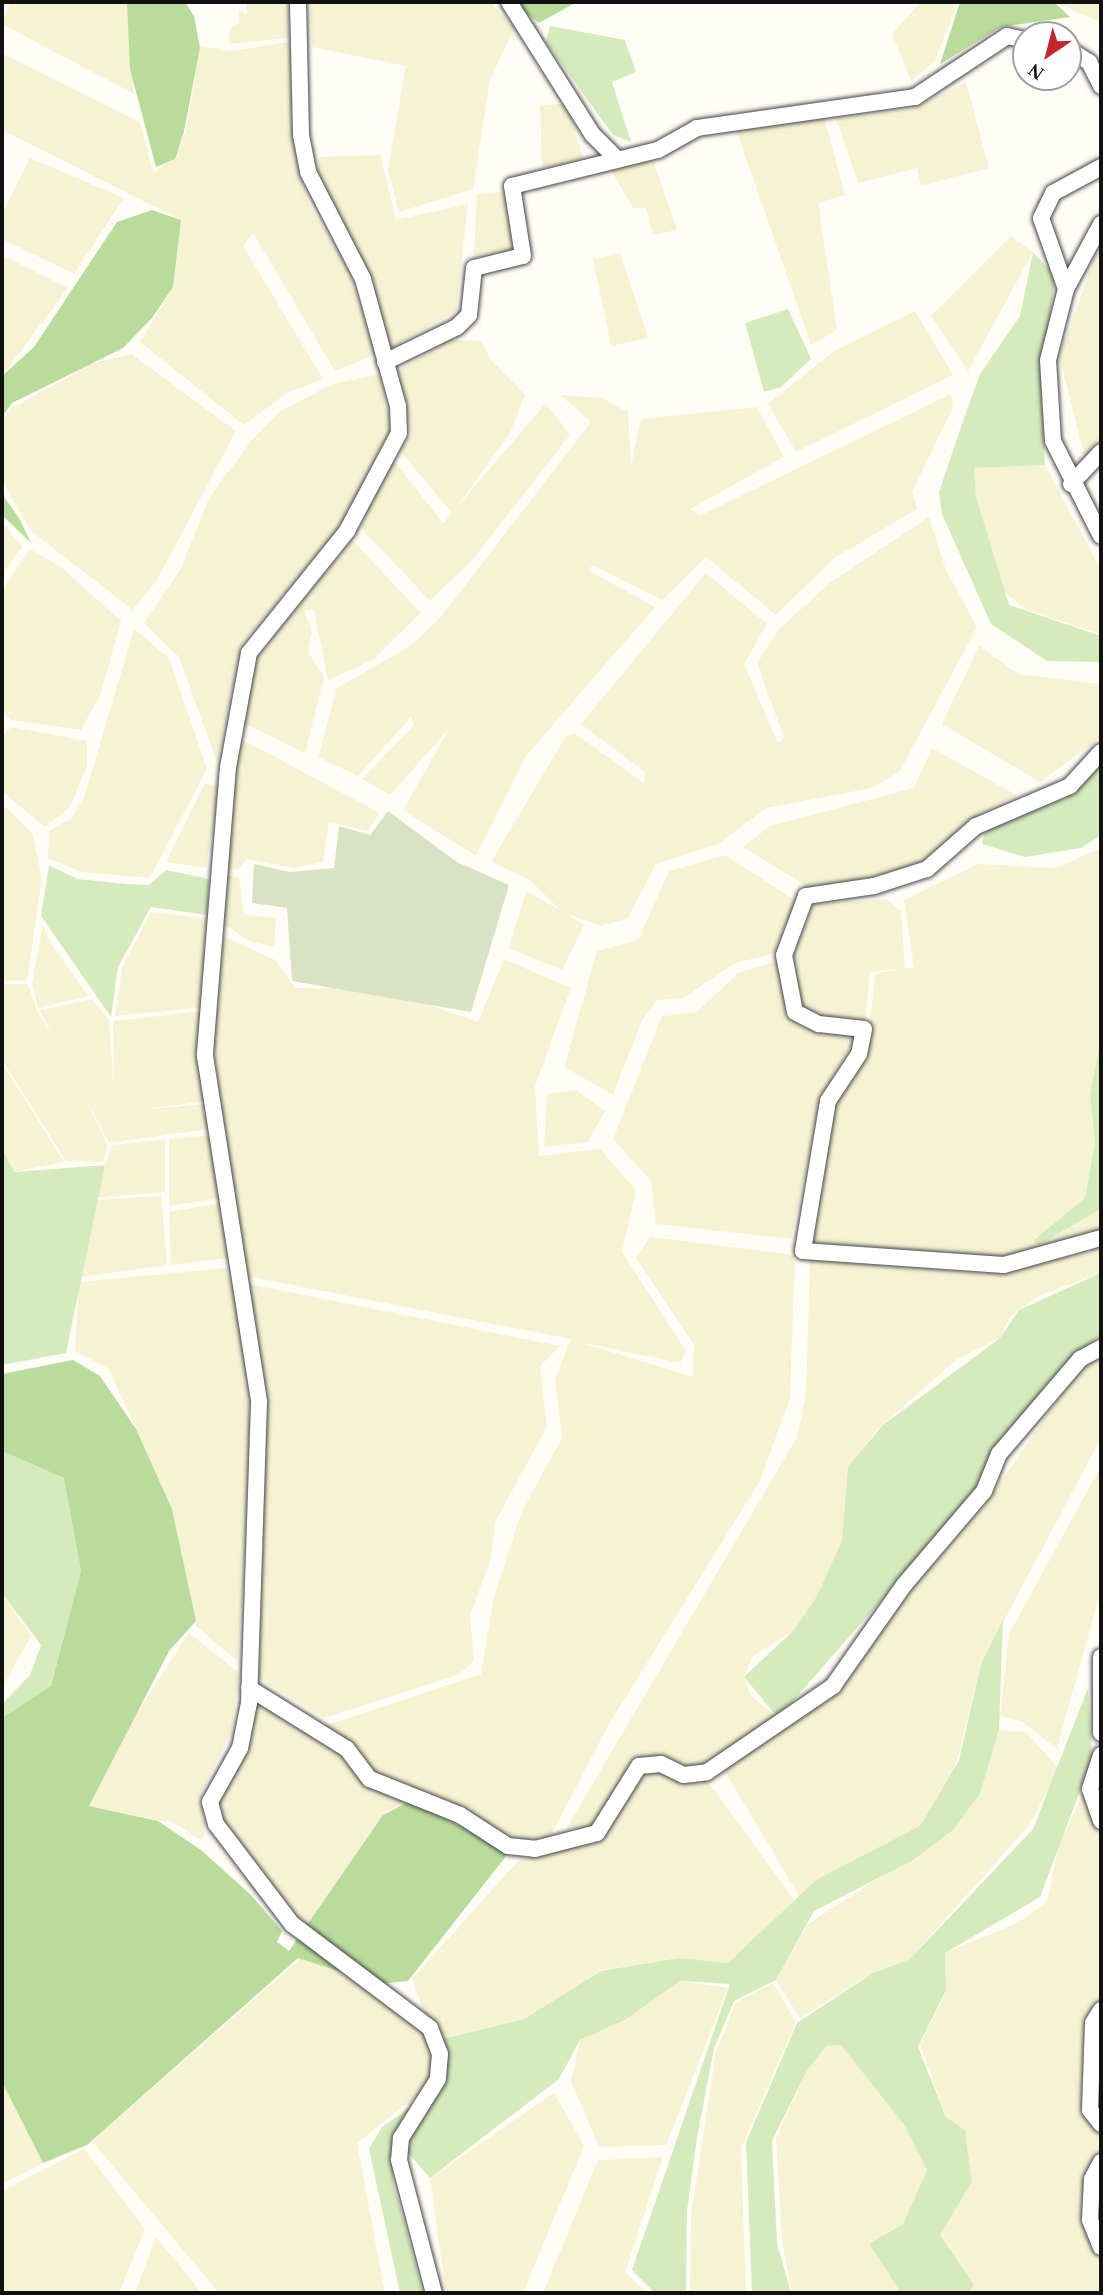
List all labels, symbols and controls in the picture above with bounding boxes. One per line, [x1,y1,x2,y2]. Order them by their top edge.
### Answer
north arrow [1012,21,1082,91]
text: N [1024,59,1047,85]

